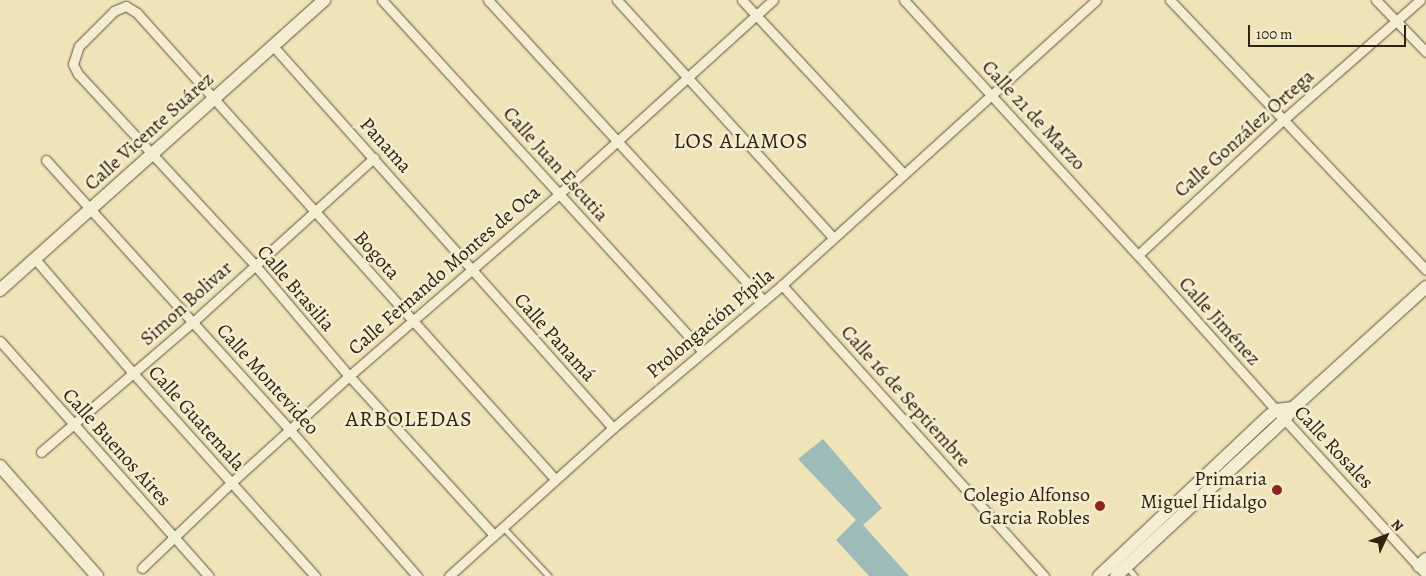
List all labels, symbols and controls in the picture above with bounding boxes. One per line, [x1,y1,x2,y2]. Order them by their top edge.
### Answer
scale bar [1251,15,1408,47]
text: 100 m [1256,24,1293,44]
street label: Calle 21 de Marzo [977,55,1091,175]
street label: Calle González Ortega [1169,64,1319,202]
street label: Calle Vicente Suárez [79,67,219,195]
street label: Calle Juan Escutia [498,102,614,226]
street label: Panama [355,112,417,178]
district label: LOS ALAMOS [672,129,810,155]
street label: Calle Fernando Montes de Oca [343,180,545,360]
street label: Bogota [349,226,405,284]
street label: Calle Brasilia [252,240,340,336]
street label: Simon Bolivar [135,255,237,351]
street label: Prolongación Pípila [641,263,779,383]
street label: Calle Jiménez [1174,272,1266,370]
street label: Calle Panamá [509,288,601,386]
street label: Calle Montevideo [212,318,324,440]
street label: Calle 16 de Septiembre [836,320,976,472]
street label: Calle Guatemala [143,360,251,476]
street label: Calle Buenos Aires [58,383,176,511]
street label: Calle Rosales [1289,400,1379,494]
district label: ARBOLEDAS [344,407,474,433]
place label: Primaria Miguel Hidalgo [1141,466,1267,513]
place label: Colegio Alfonso Garcia Robles [963,482,1090,529]
marker: Primaria Miguel Hidalgo [1271,484,1283,496]
marker: Colegio Alfonso Garcia Robles [1094,500,1106,512]
north arrow [1361,511,1411,561]
text: N [1387,515,1408,536]

